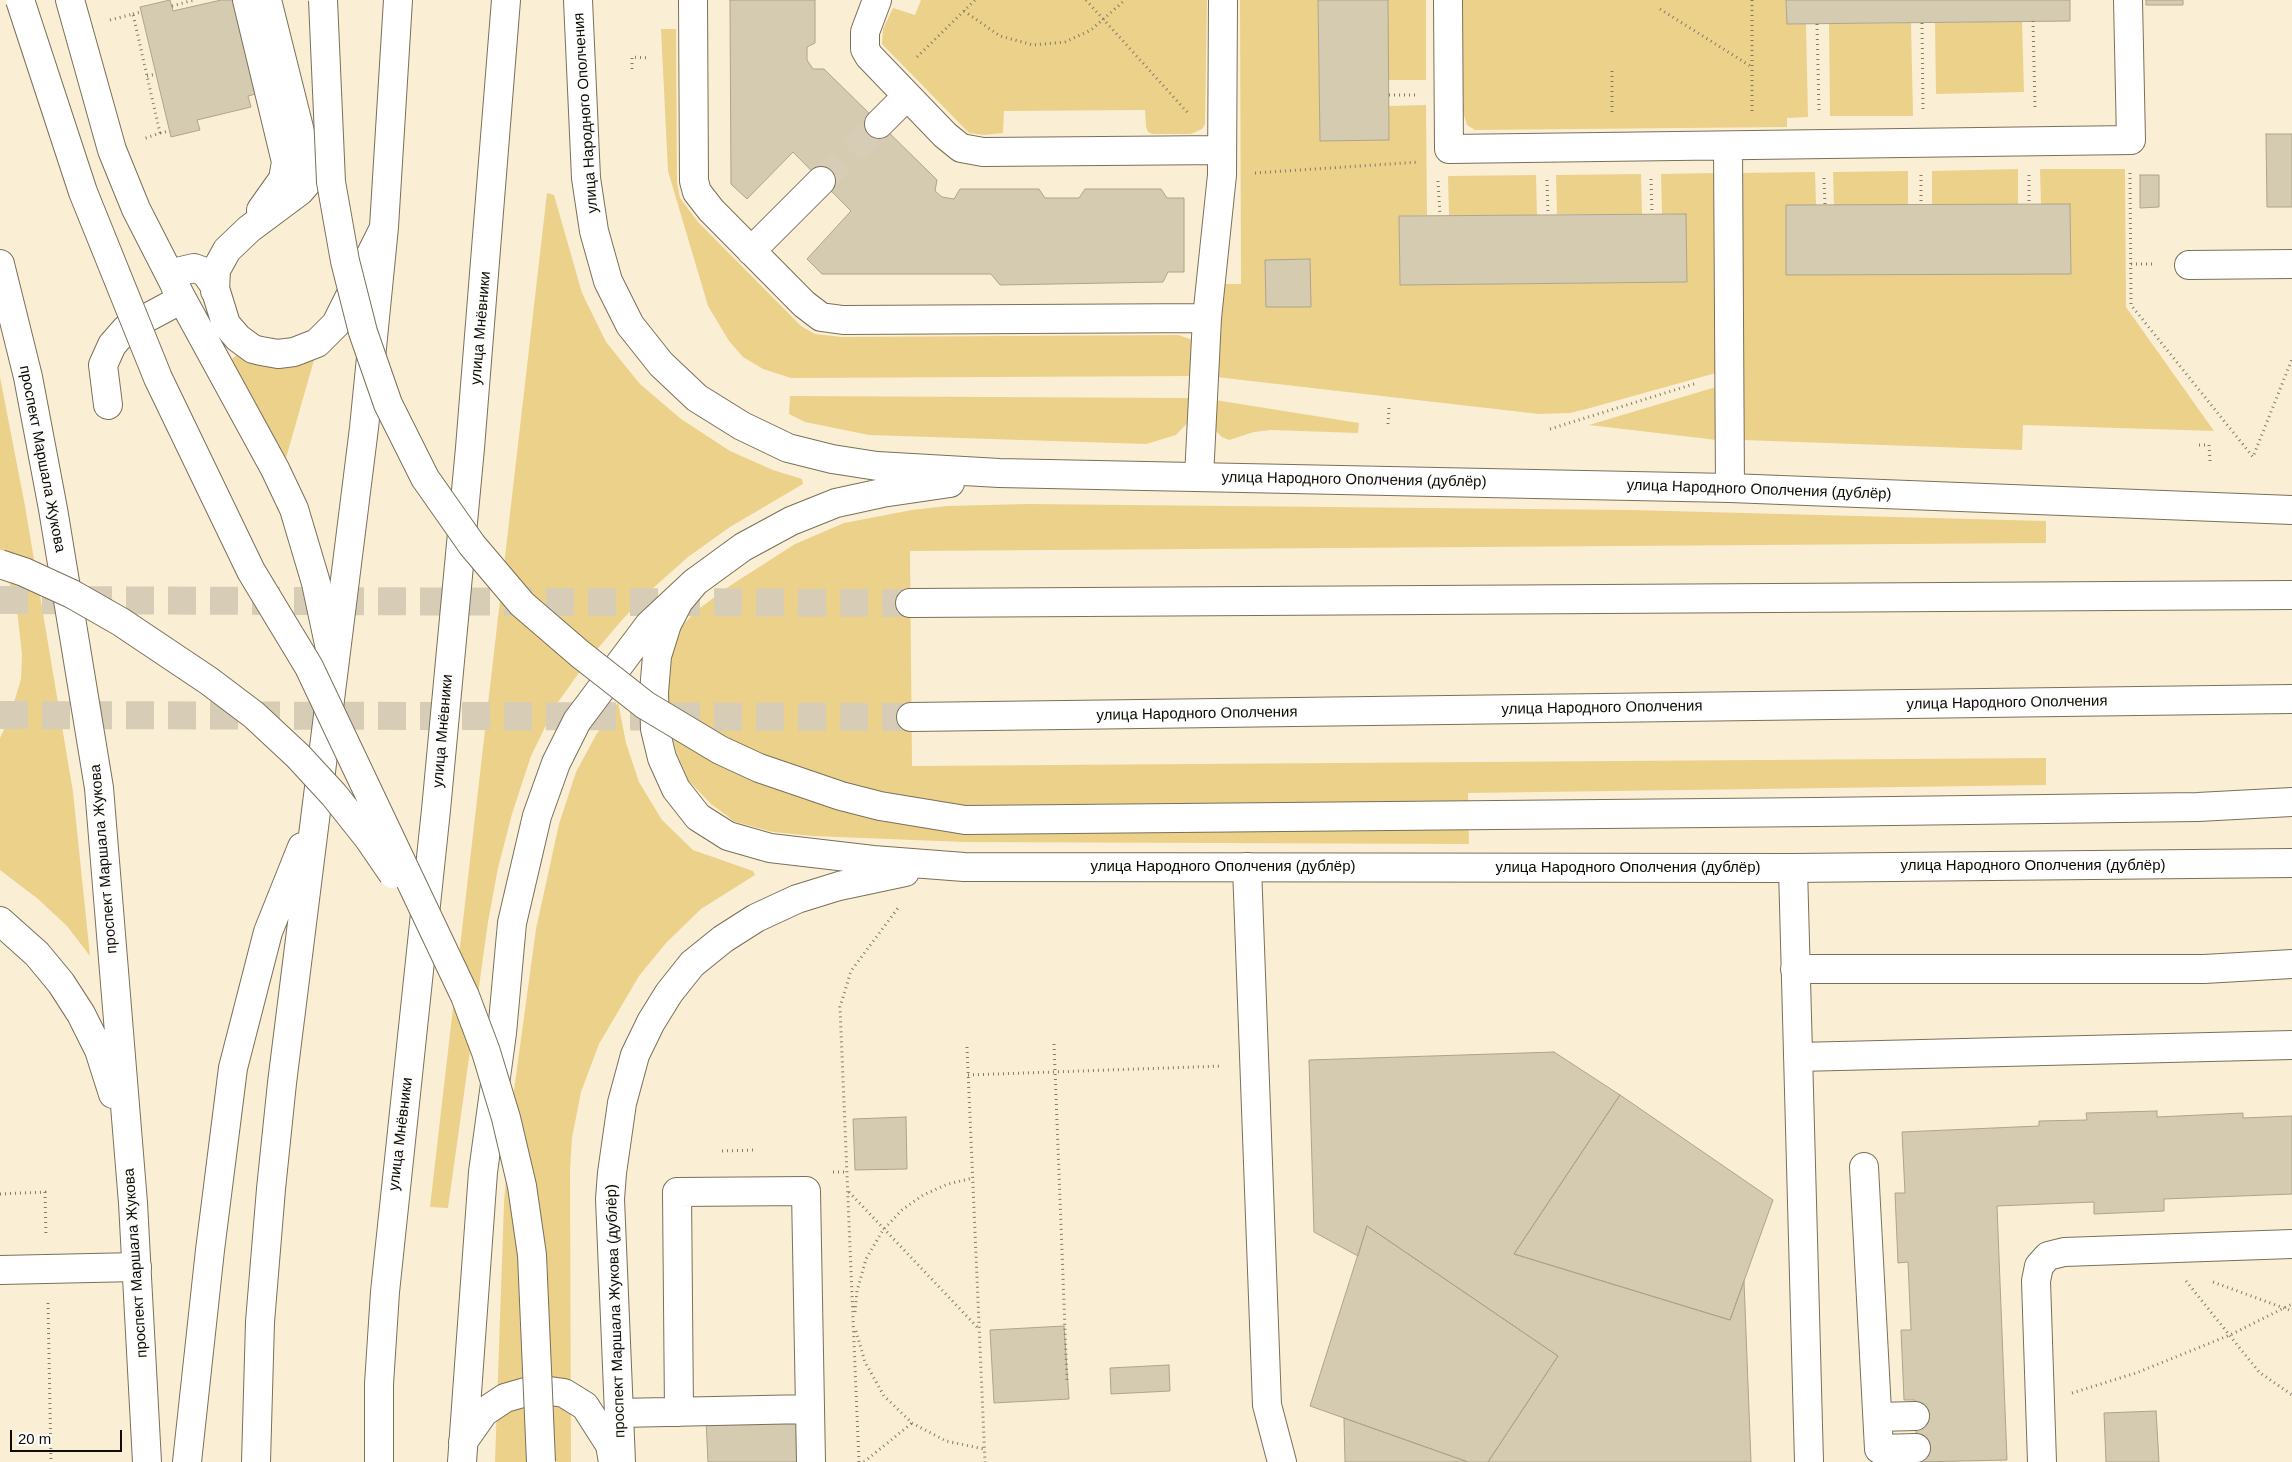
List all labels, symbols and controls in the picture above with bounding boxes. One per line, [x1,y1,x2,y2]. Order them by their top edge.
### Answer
street label: улица Народного Ополчения [570,12,602,214]
street label: улица Мнёвники [467,270,495,386]
street label: проспект Маршала Жукова [15,364,69,554]
street label: улица Народного Ополчения (дублёр) [1221,469,1487,491]
street label: улица Народного Ополчения (дублёр) [1626,476,1892,504]
street label: улица Мнёвники [429,673,457,789]
street label: улица Народного Ополчения [1906,692,2108,714]
street label: улица Народного Ополчения [1501,697,1703,719]
street label: улица Народного Ополчения [1096,703,1298,725]
street label: проспект Маршала Жукова [87,764,121,954]
street label: улица Народного Ополчения (дублёр) [1900,857,2166,875]
street label: улица Народного Ополчения (дублёр) [1090,858,1356,876]
street label: улица Народного Ополчения (дублёр) [1495,859,1761,877]
street label: улица Мнёвники [385,1076,417,1192]
street label: проспект Маршала Жукова [120,1168,152,1358]
street label: проспект Маршала Жукова (дублёр) [603,1184,629,1438]
scale bar [12,1420,125,1452]
text: 20 m [18,1430,51,1447]

